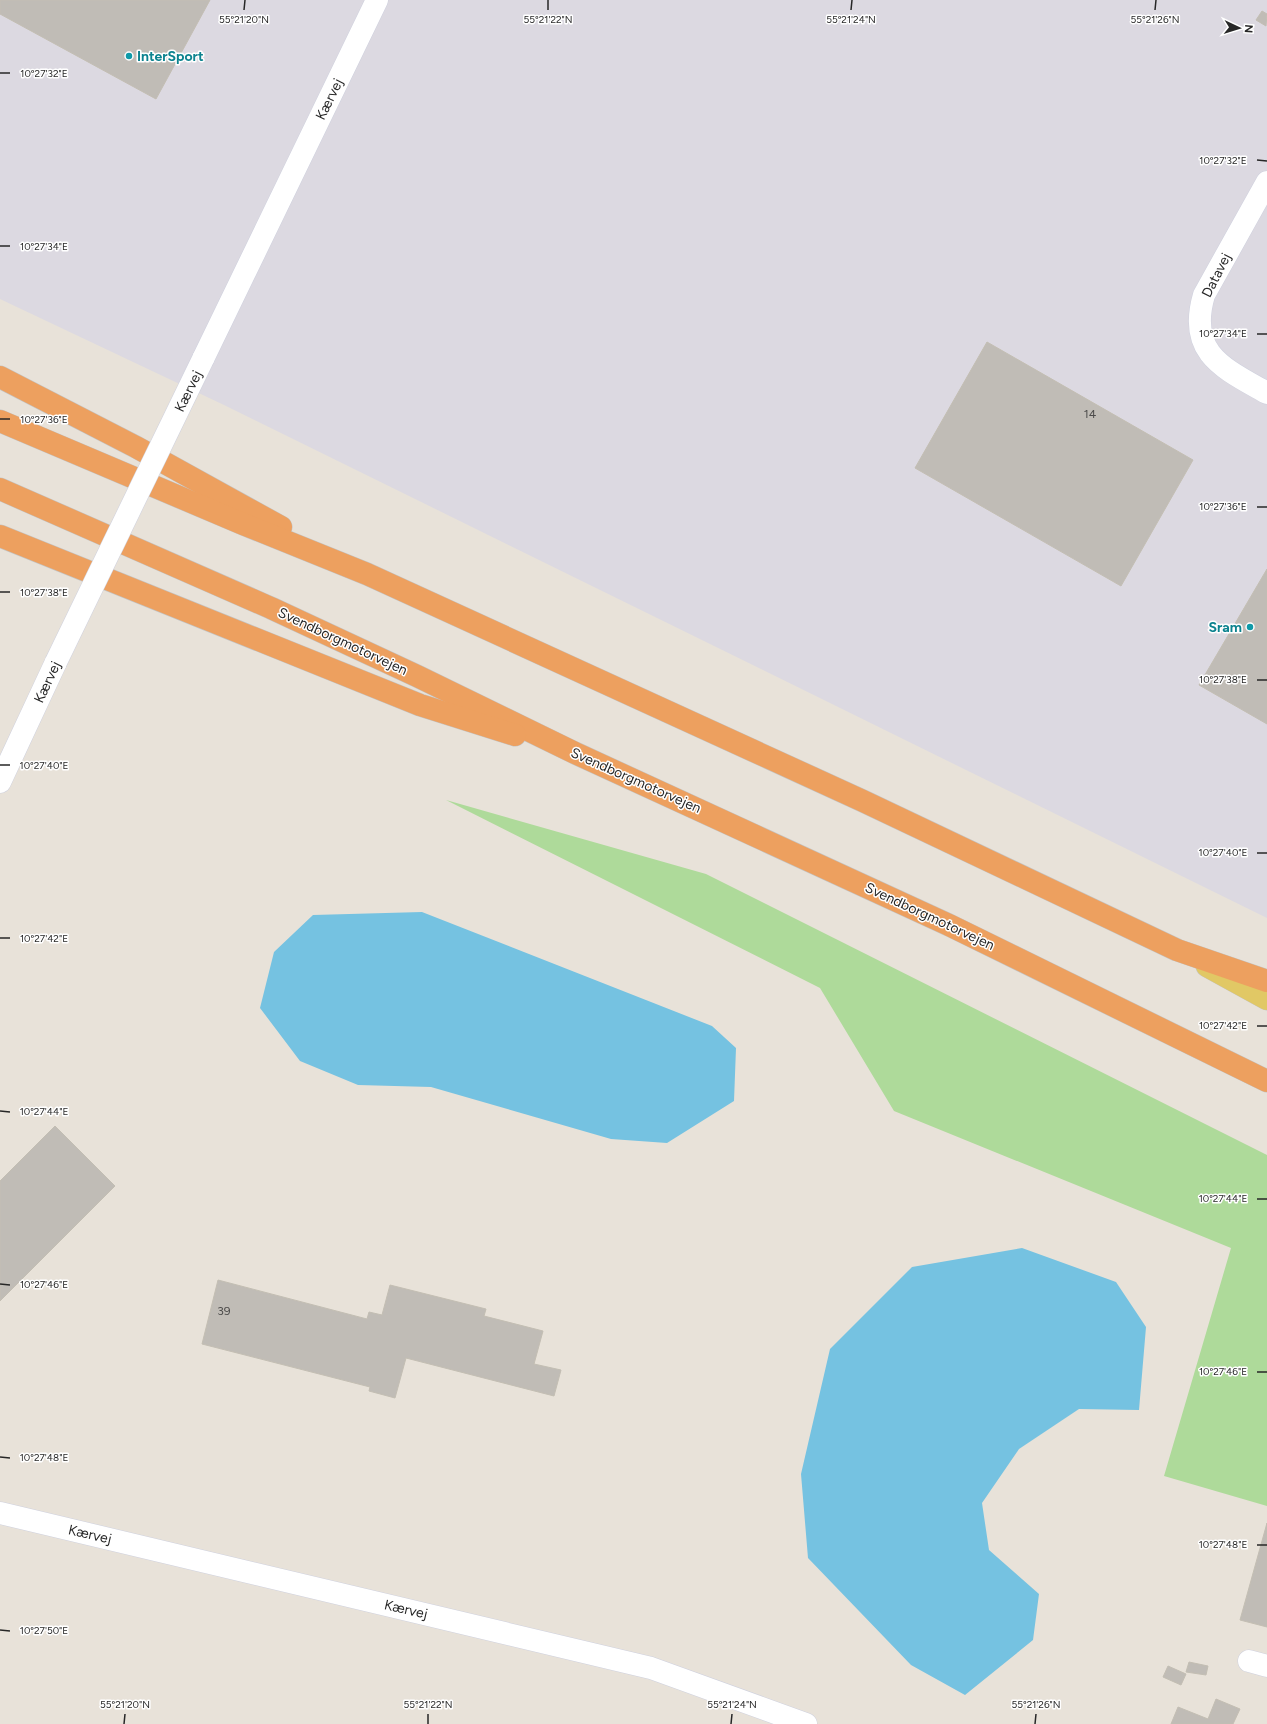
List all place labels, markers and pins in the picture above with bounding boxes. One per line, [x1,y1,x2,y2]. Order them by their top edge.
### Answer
place label: InterSport [137,48,204,65]
marker: InterSport [124,51,134,61]
place label: Sram [1209,619,1242,636]
marker: Sram [1245,622,1255,632]

